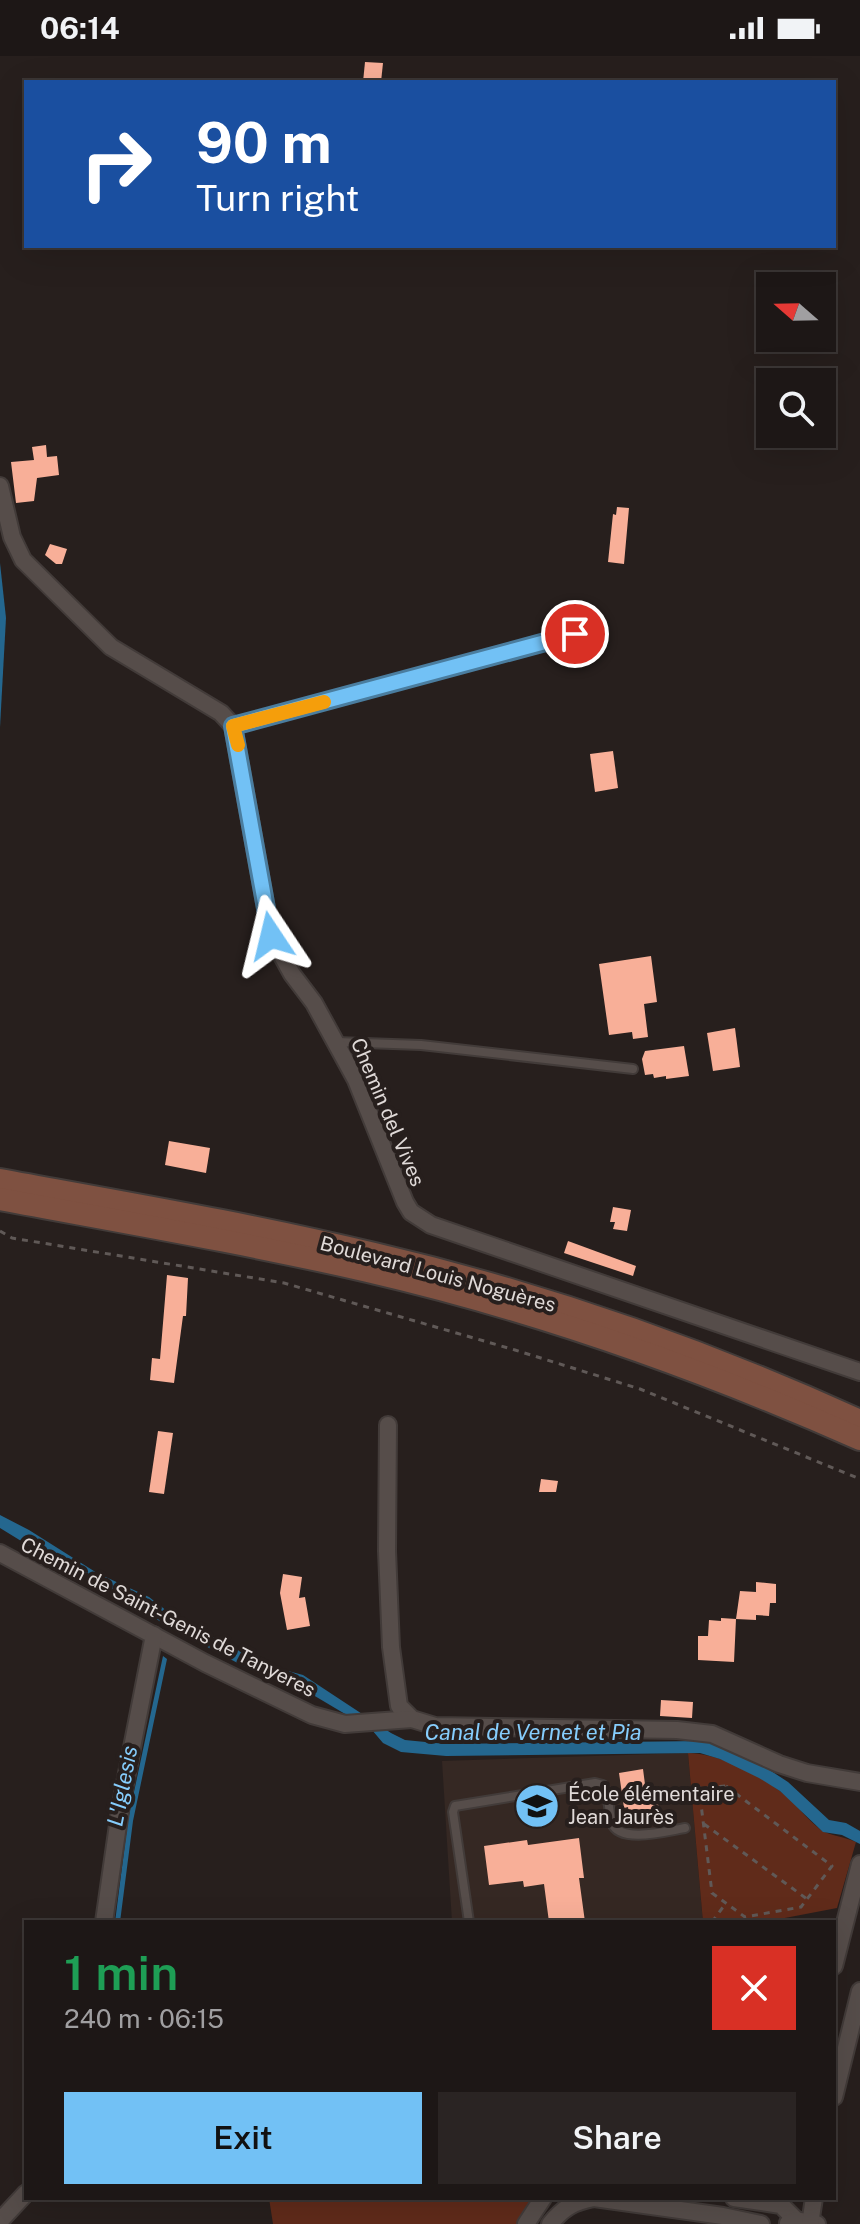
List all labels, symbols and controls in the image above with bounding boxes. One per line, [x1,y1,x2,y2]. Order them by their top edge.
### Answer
text: 06:14 [40,10,120,46]
text: 90 m [196,110,332,176]
icon: right [64,112,168,216]
text: Turn right [196,177,359,219]
north arrow [756,272,836,352]
map controls [756,272,836,448]
button: search [756,368,836,448]
pin [541,600,609,668]
icon: arrive [553,612,597,656]
position arrow [229,894,313,978]
street label: Chemin del Vives [346,1034,430,1190]
street label: Boulevard Louis Noguères [318,1231,558,1317]
street label: Chemin de Saint-Genis de Tanyeres [17,1532,319,1702]
water label: Canal de Vernet et Pia [424,1719,642,1745]
water label: L'Iglesis [101,1743,143,1829]
place label: École élémentaire Jean Jaurès [568,1781,735,1829]
school or university icon: École élémentaire Jean Jaurès [513,1782,561,1830]
text: 1 min [64,1944,178,2001]
button: close [712,1946,796,2030]
text: 240 m · 06:15 [64,2003,224,2034]
button: Exit [64,2092,422,2184]
button: Share [438,2092,796,2184]

